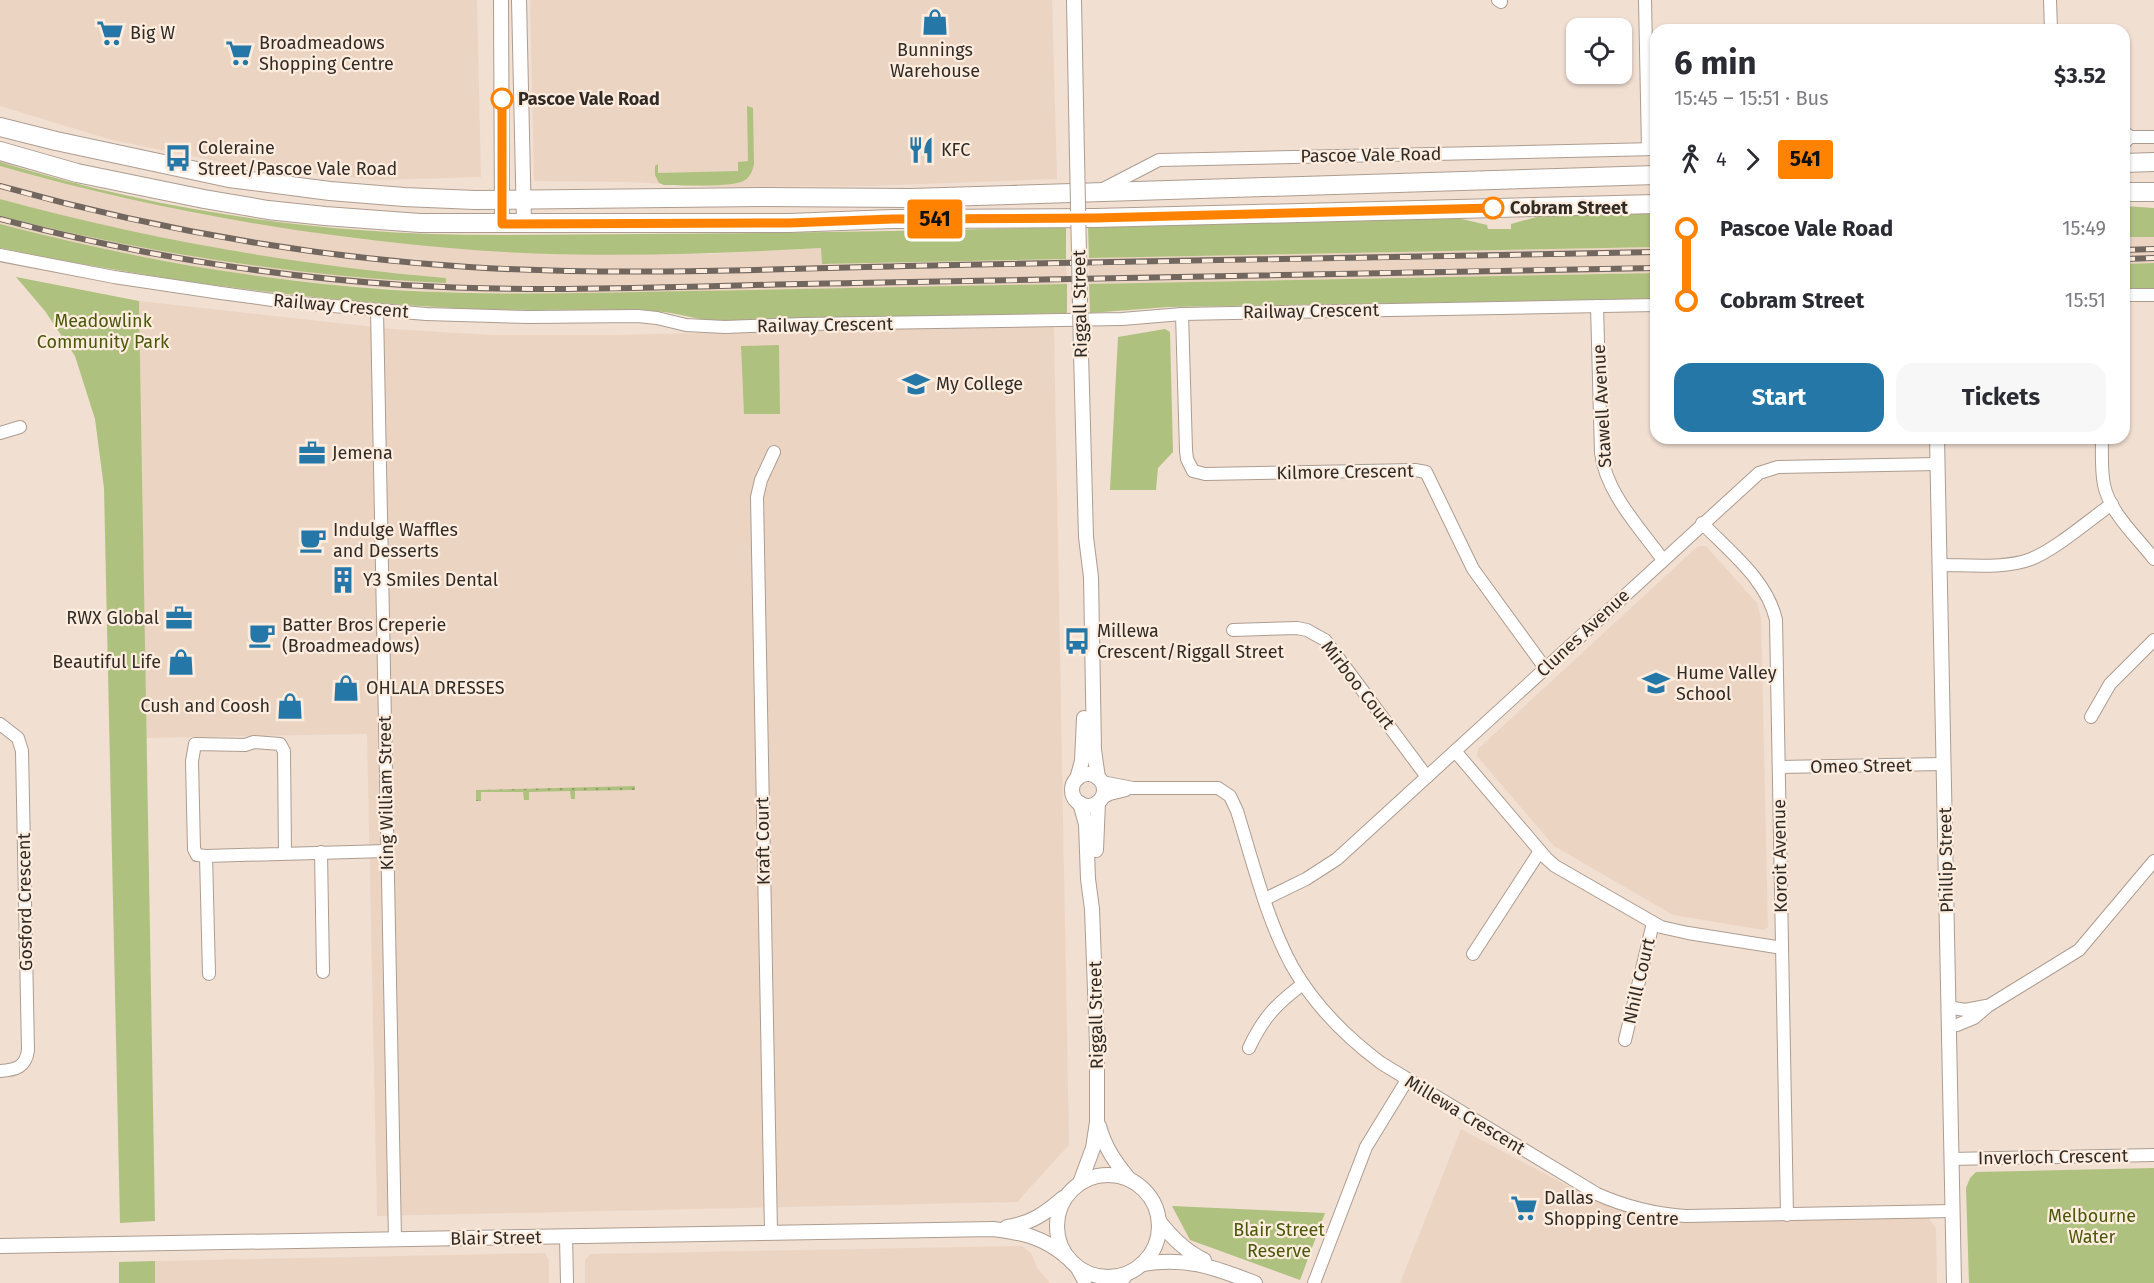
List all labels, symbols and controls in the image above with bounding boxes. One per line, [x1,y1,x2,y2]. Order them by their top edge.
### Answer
shop icon: Bunnings Warehouse [920,7,950,37]
supermarket icon: Big W [95,18,125,48]
map controls [1566,18,1632,84]
button: locate [1566,18,1632,84]
place label: Big W [130,22,175,44]
place label: Broadmeadows Shopping Centre [259,32,394,75]
supermarket icon: Broadmeadows Shopping Centre [224,38,254,68]
place label: Bunnings Warehouse [890,39,980,82]
text: 6 min [1674,43,1757,83]
text: $3.52 [2054,62,2106,89]
text: 15:45 – 15:51 · Bus [1674,86,1829,110]
marker: Pascoe Vale Road [491,88,513,110]
place label: Pascoe Vale Road [518,88,660,110]
restaurant icon: KFC [906,135,936,165]
place label: Coleraine Street/Pascoe Vale Road [198,137,397,180]
place label: KFC [941,139,970,161]
bus stop icon: Coleraine Street/Pascoe Vale Road [163,143,193,173]
street label: Pascoe Vale Road [1300,143,1442,167]
icon: walk [1674,143,1707,176]
icon: forward [1736,143,1769,176]
text: 541 [1790,146,1821,172]
text: 4 [1716,147,1727,171]
marker: Cobram Street [1482,197,1504,219]
place label: Cobram Street [1510,197,1629,219]
line badge: 541 [900,200,970,238]
text: 541 [919,206,951,232]
text: Pascoe Vale Road [1720,215,1893,242]
text: 15:49 [2062,216,2106,240]
street label: Riggall Street [1068,249,1092,358]
text: Cobram Street [1720,287,1864,314]
text: 15:51 [2065,288,2106,312]
street label: Railway Crescent [272,289,410,323]
street label: Railway Crescent [1243,299,1380,323]
park label: Meadowlink Community Park [37,310,170,353]
street label: Railway Crescent [757,313,894,337]
street label: Stawell Avenue [1588,344,1616,468]
button: Start [1674,363,1884,432]
button: Tickets [1896,363,2106,432]
school or university icon: My College [901,369,931,399]
place label: My College [936,373,1023,395]
office icon: Jemena [297,438,327,468]
place label: Jemena [332,442,393,464]
street label: Kilmore Crescent [1276,460,1414,484]
place label: Indulge Waffles and Desserts [333,519,458,562]
cafe icon: Indulge Waffles and Desserts [298,525,328,555]
building icon: Y3 Smiles Dental [328,565,358,595]
place label: Y3 Smiles Dental [363,569,498,591]
street label: Clunes Avenue [1532,584,1634,682]
office icon: RWX Global [164,603,194,633]
place label: RWX Global [66,607,159,629]
place label: Batter Bros Creperie (Broadmeadows) [282,614,446,657]
cafe icon: Batter Bros Creperie (Broadmeadows) [247,620,277,650]
place label: Millewa Crescent/Riggall Street [1097,620,1285,663]
bus stop icon: Millewa Crescent/Riggall Street [1062,626,1092,656]
street label: Mirboo Court [1316,636,1400,734]
shop icon: Beautiful Life [166,647,196,677]
place label: Beautiful Life [52,651,161,673]
place label: Hume Valley School [1676,662,1777,705]
school or university icon: Hume Valley School [1641,668,1671,698]
shop icon: OHLALA DRESSES [331,673,361,703]
place label: OHLALA DRESSES [366,677,505,699]
shop icon: Cush and Coosh [275,691,305,721]
place label: Cush and Coosh [140,695,270,717]
street label: King William Street [374,715,398,871]
street label: Omeo Street [1810,754,1913,778]
street label: Kraft Court [751,796,775,885]
street label: Koroit Avenue [1768,799,1792,913]
street label: Phillip Street [1934,807,1958,913]
street label: Gosford Crescent [13,832,37,971]
street label: Nhill Court [1618,935,1660,1026]
street label: Riggall Street [1084,960,1108,1069]
street label: Millewa Crescent [1401,1071,1529,1160]
street label: Inverloch Crescent [1978,1145,2129,1169]
place label: Dallas Shopping Centre [1544,1187,1679,1230]
supermarket icon: Dallas Shopping Centre [1509,1193,1539,1223]
park label: Melbourne Water [2048,1205,2136,1248]
park label: Blair Street Reserve [1233,1219,1325,1262]
street label: Blair Street [450,1226,542,1250]

